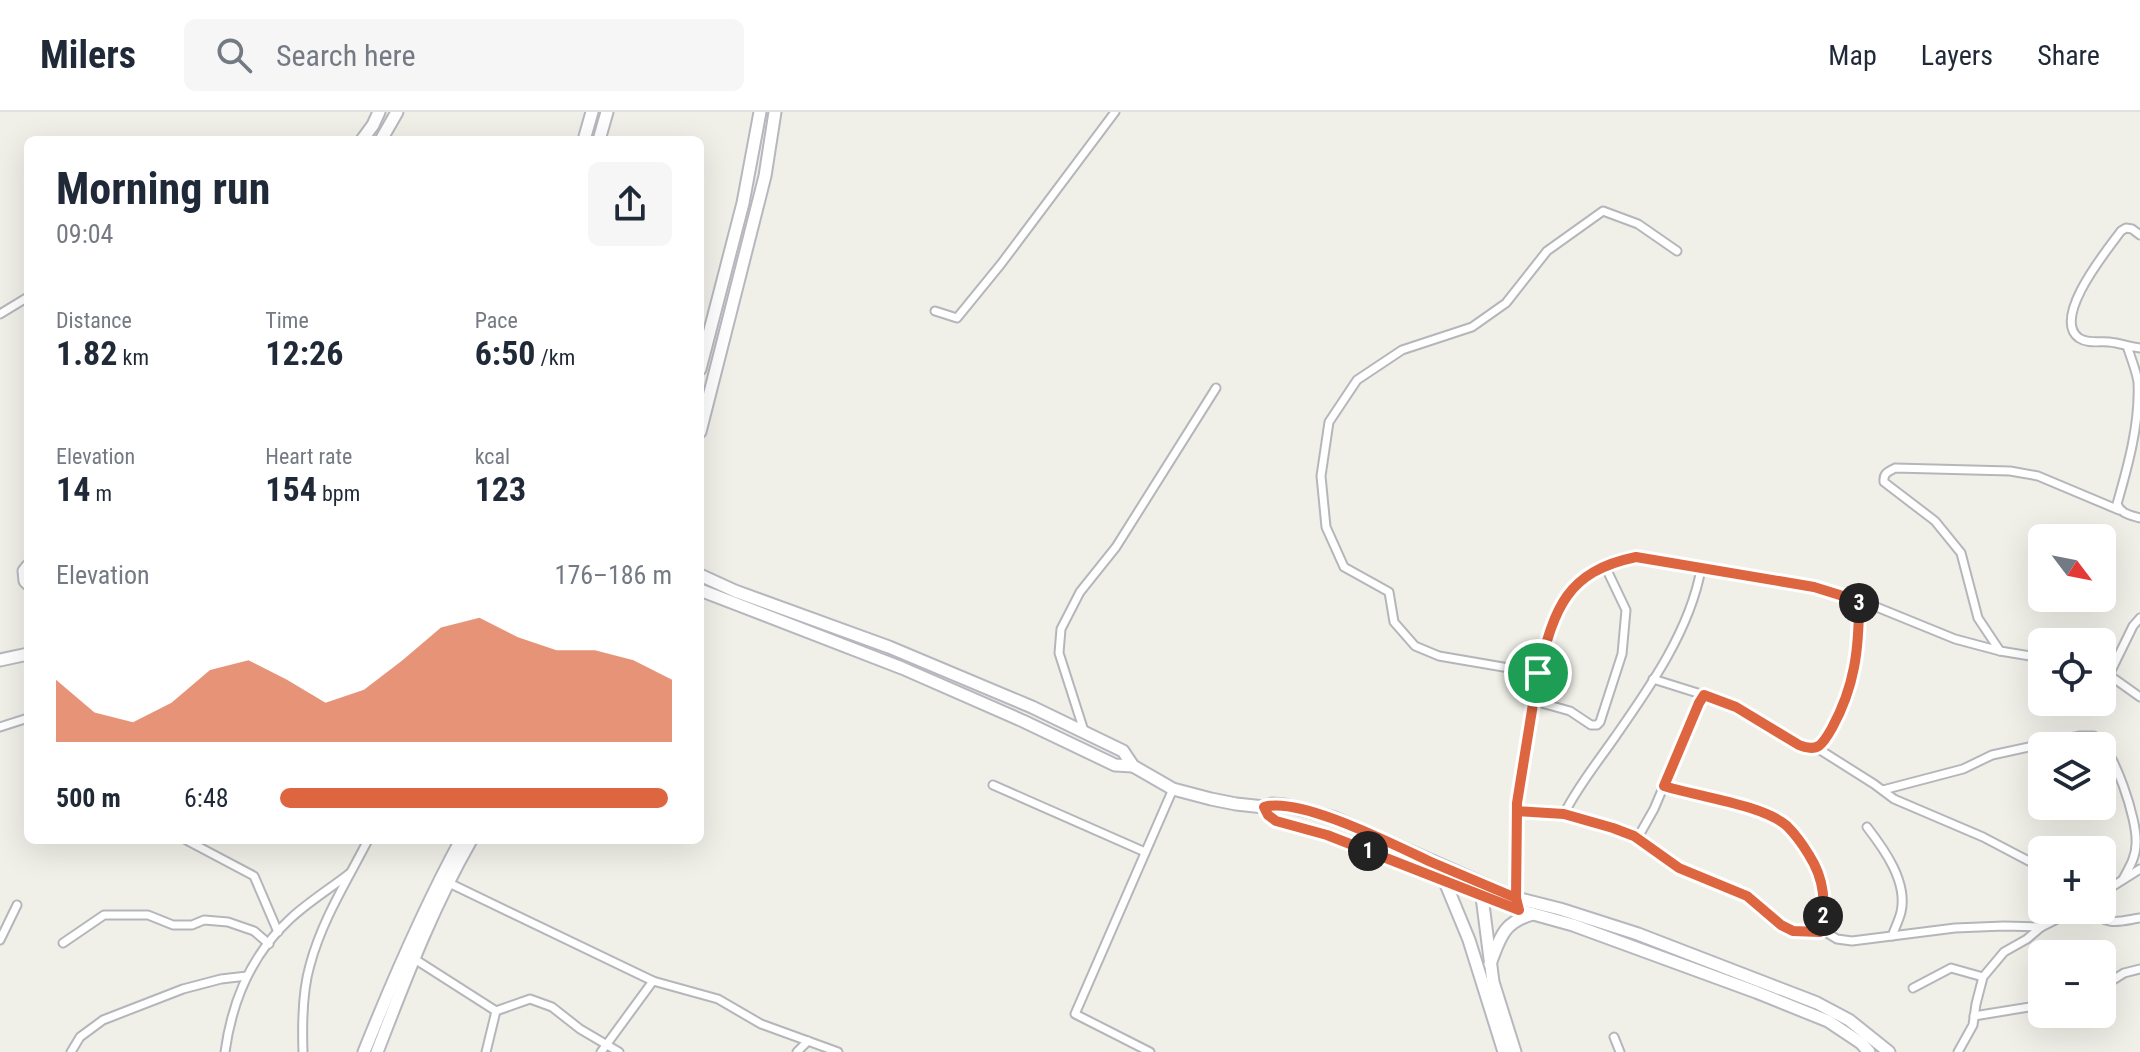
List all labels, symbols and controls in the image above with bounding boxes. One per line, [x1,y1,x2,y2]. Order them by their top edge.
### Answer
search box [184,19,744,91]
text: Milers [40,33,136,77]
icon: search [212,33,256,77]
text: Search here [276,38,416,73]
text: Map [1828,39,1877,72]
text: Layers [1921,39,1993,72]
text: Share [2037,39,2100,72]
button: share [588,162,672,246]
text: Morning run [56,163,270,215]
text: 09:04 [56,219,113,249]
text: Distance [56,308,132,333]
text: Time [265,308,309,333]
text: Pace [475,308,518,333]
text: 1.82 [56,333,117,373]
text: 12:26 [265,333,343,373]
text: 6:50 [475,333,536,373]
text: km [117,345,149,370]
text: /km [536,345,575,370]
text: Elevation [56,444,135,469]
text: Heart rate [265,444,352,469]
text: kcal [475,444,510,469]
text: 14 [56,469,90,509]
text: 154 [265,469,317,509]
text: 123 [475,469,526,509]
text: m [90,481,112,506]
text: bpm [317,481,360,506]
north arrow [2028,524,2116,612]
map controls [2028,524,2116,1028]
text: Elevation [56,560,150,590]
text: 176–186 m [555,560,672,590]
pin: 3 [1839,583,1879,623]
text: 3 [1853,590,1865,615]
button: locate [2028,628,2116,716]
pin [1504,639,1572,707]
icon: arrive [1516,651,1560,695]
button: layers [2028,732,2116,820]
text: 500 m [56,783,121,813]
text: 6:48 [184,783,229,813]
pin: 1 [1348,831,1388,871]
button: + [2028,836,2116,924]
text: 1 [1362,838,1374,863]
pin: 2 [1803,896,1843,936]
text: 2 [1817,903,1829,928]
button: − [2028,940,2116,1028]

